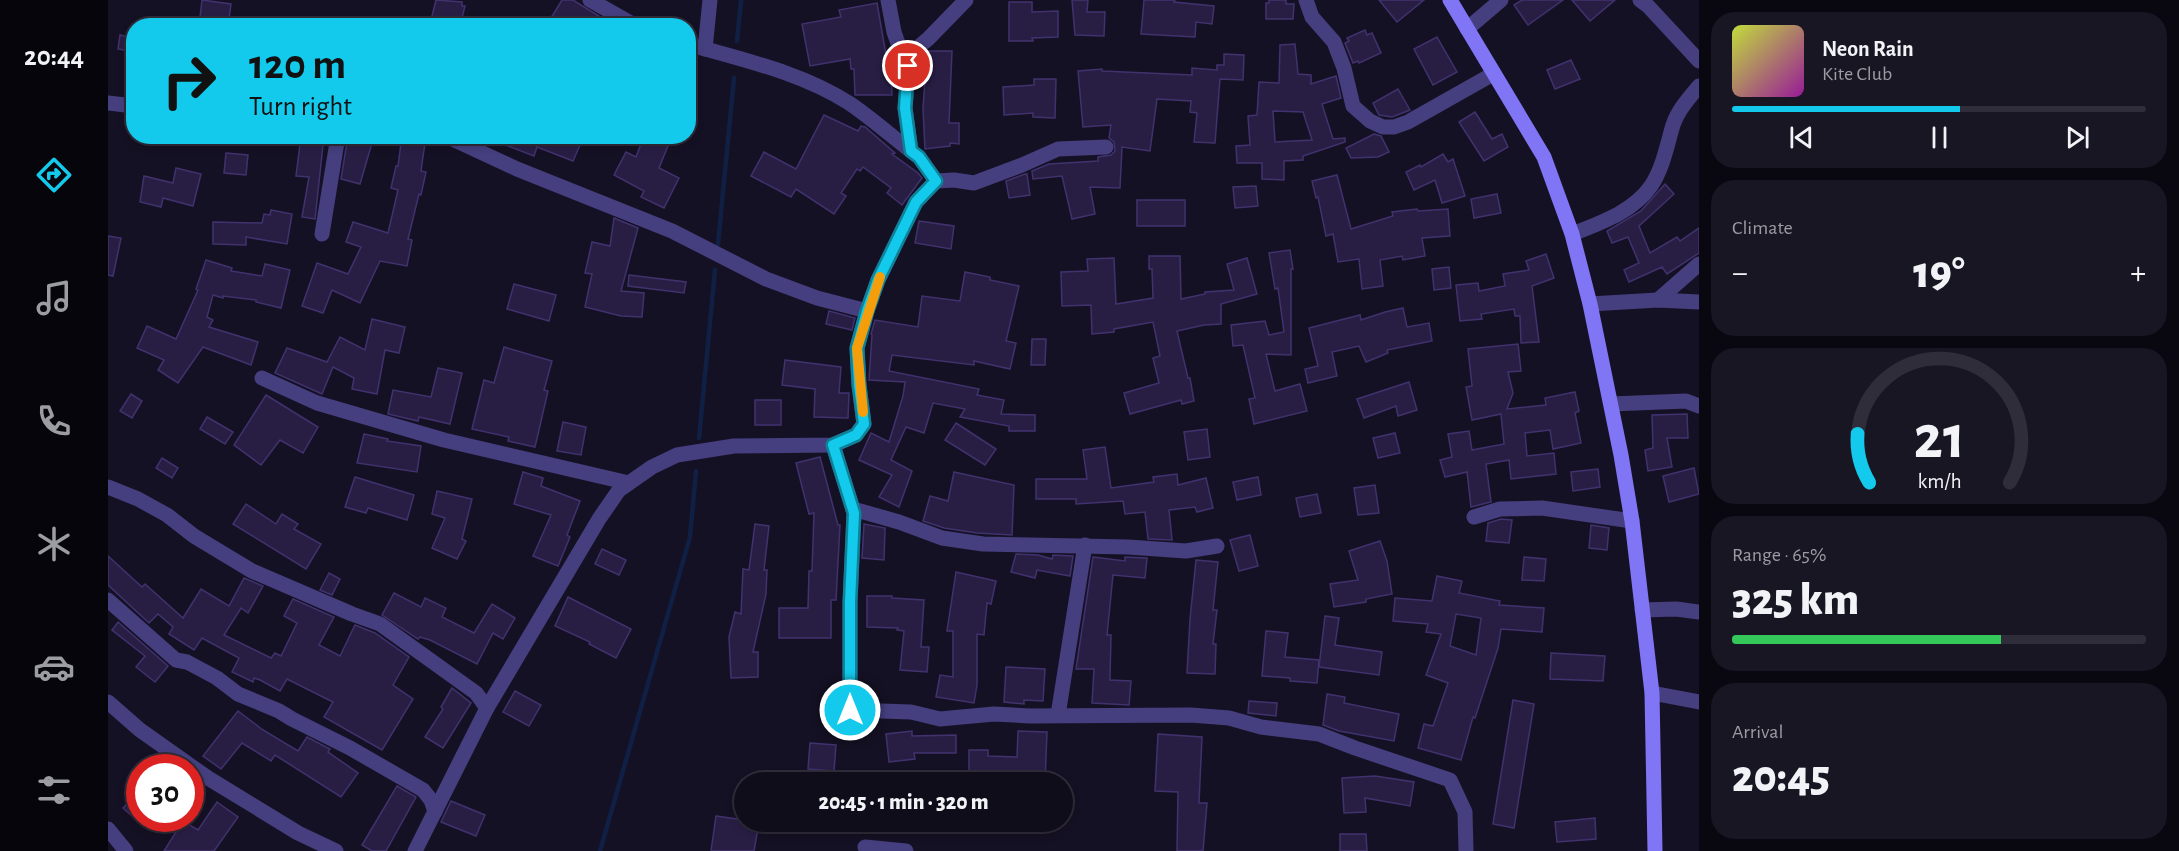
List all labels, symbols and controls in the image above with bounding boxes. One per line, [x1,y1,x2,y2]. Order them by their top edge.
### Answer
text: Neon Rain [1822,38,1914,60]
pin [882,40,933,91]
icon: right [150,42,228,120]
text: 20:44 [24,43,84,70]
text: 120 m [249,44,346,86]
icon: arrive [891,49,924,82]
text: Kite Club [1822,64,1892,84]
text: Turn right [249,93,352,120]
icon: previous [1785,121,1818,154]
icon: pause [1923,121,1956,154]
icon: next [2061,121,2094,154]
icon: directions [33,154,75,196]
text: Climate [1732,218,1793,238]
text: 19° [1913,251,1965,296]
text: − [1732,257,1748,290]
text: + [2130,257,2146,290]
icon: music [33,277,75,319]
icon: phone [33,400,75,442]
text: 21 [1913,407,1965,469]
text: km/h [1917,471,1961,492]
icon: climate [33,523,75,565]
text: Range · 65% [1732,545,1826,565]
text: 325 km [1732,578,1859,623]
icon: car [33,646,75,688]
position arrow [818,678,882,742]
text: Arrival [1732,722,1783,742]
speed limit sign: 30 [126,754,204,832]
text: 20:45 [1732,755,1830,800]
icon: filters [33,769,75,811]
text: 20:45 · 1 min · 320 m [818,791,989,813]

